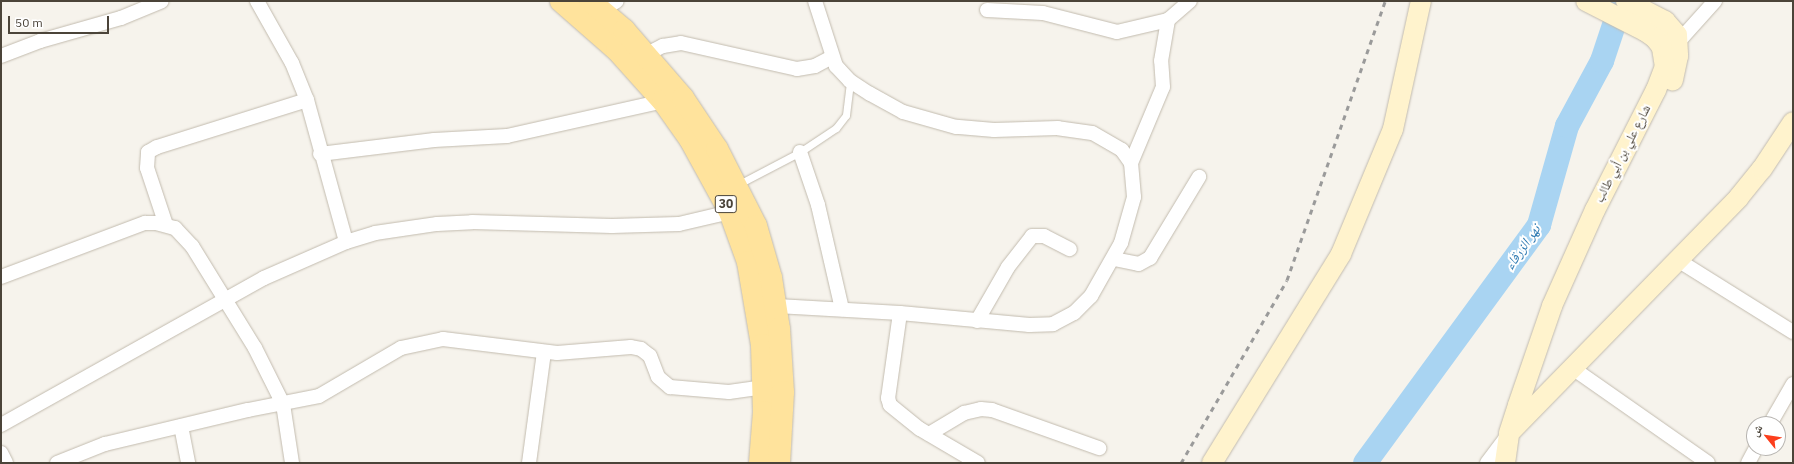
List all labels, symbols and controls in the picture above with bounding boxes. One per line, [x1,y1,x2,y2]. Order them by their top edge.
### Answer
scale bar [10,8,111,34]
text: 50 m [15,15,43,30]
street label: شارع علي بن أبي طالب [1592,102,1654,206]
road number: 30 [714,194,738,214]
water label: نهر الزرقاء [1500,221,1544,273]
north arrow [1746,416,1786,456]
text: ش [1747,422,1765,439]

